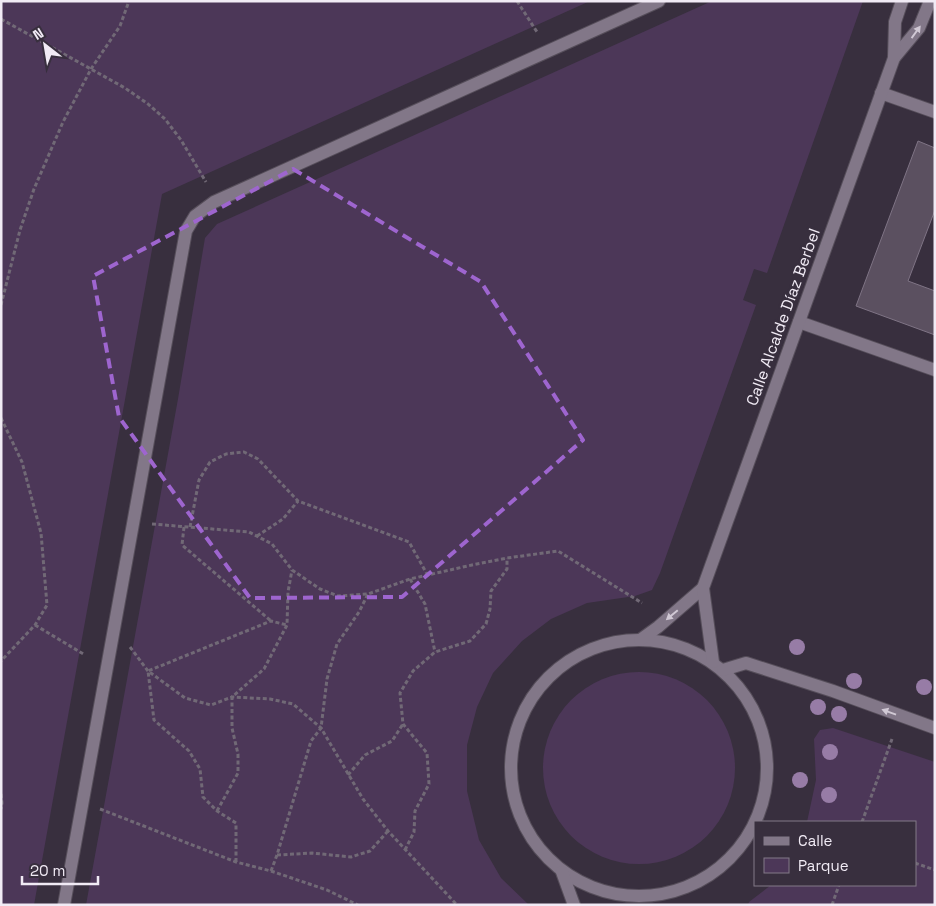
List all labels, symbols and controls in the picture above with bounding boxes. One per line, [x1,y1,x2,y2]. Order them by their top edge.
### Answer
north arrow [20,20,70,70]
text: N [30,24,47,44]
one-way arrow [911,25,921,39]
street label: Calle Alcalde Díaz Berbel [741,225,825,409]
one-way arrow [666,609,679,620]
one-way arrow [881,707,896,715]
legend [754,821,916,886]
text: Calle [798,831,833,850]
scale bar [22,854,99,886]
text: Parque [798,856,849,875]
text: 20 m [30,861,65,880]

